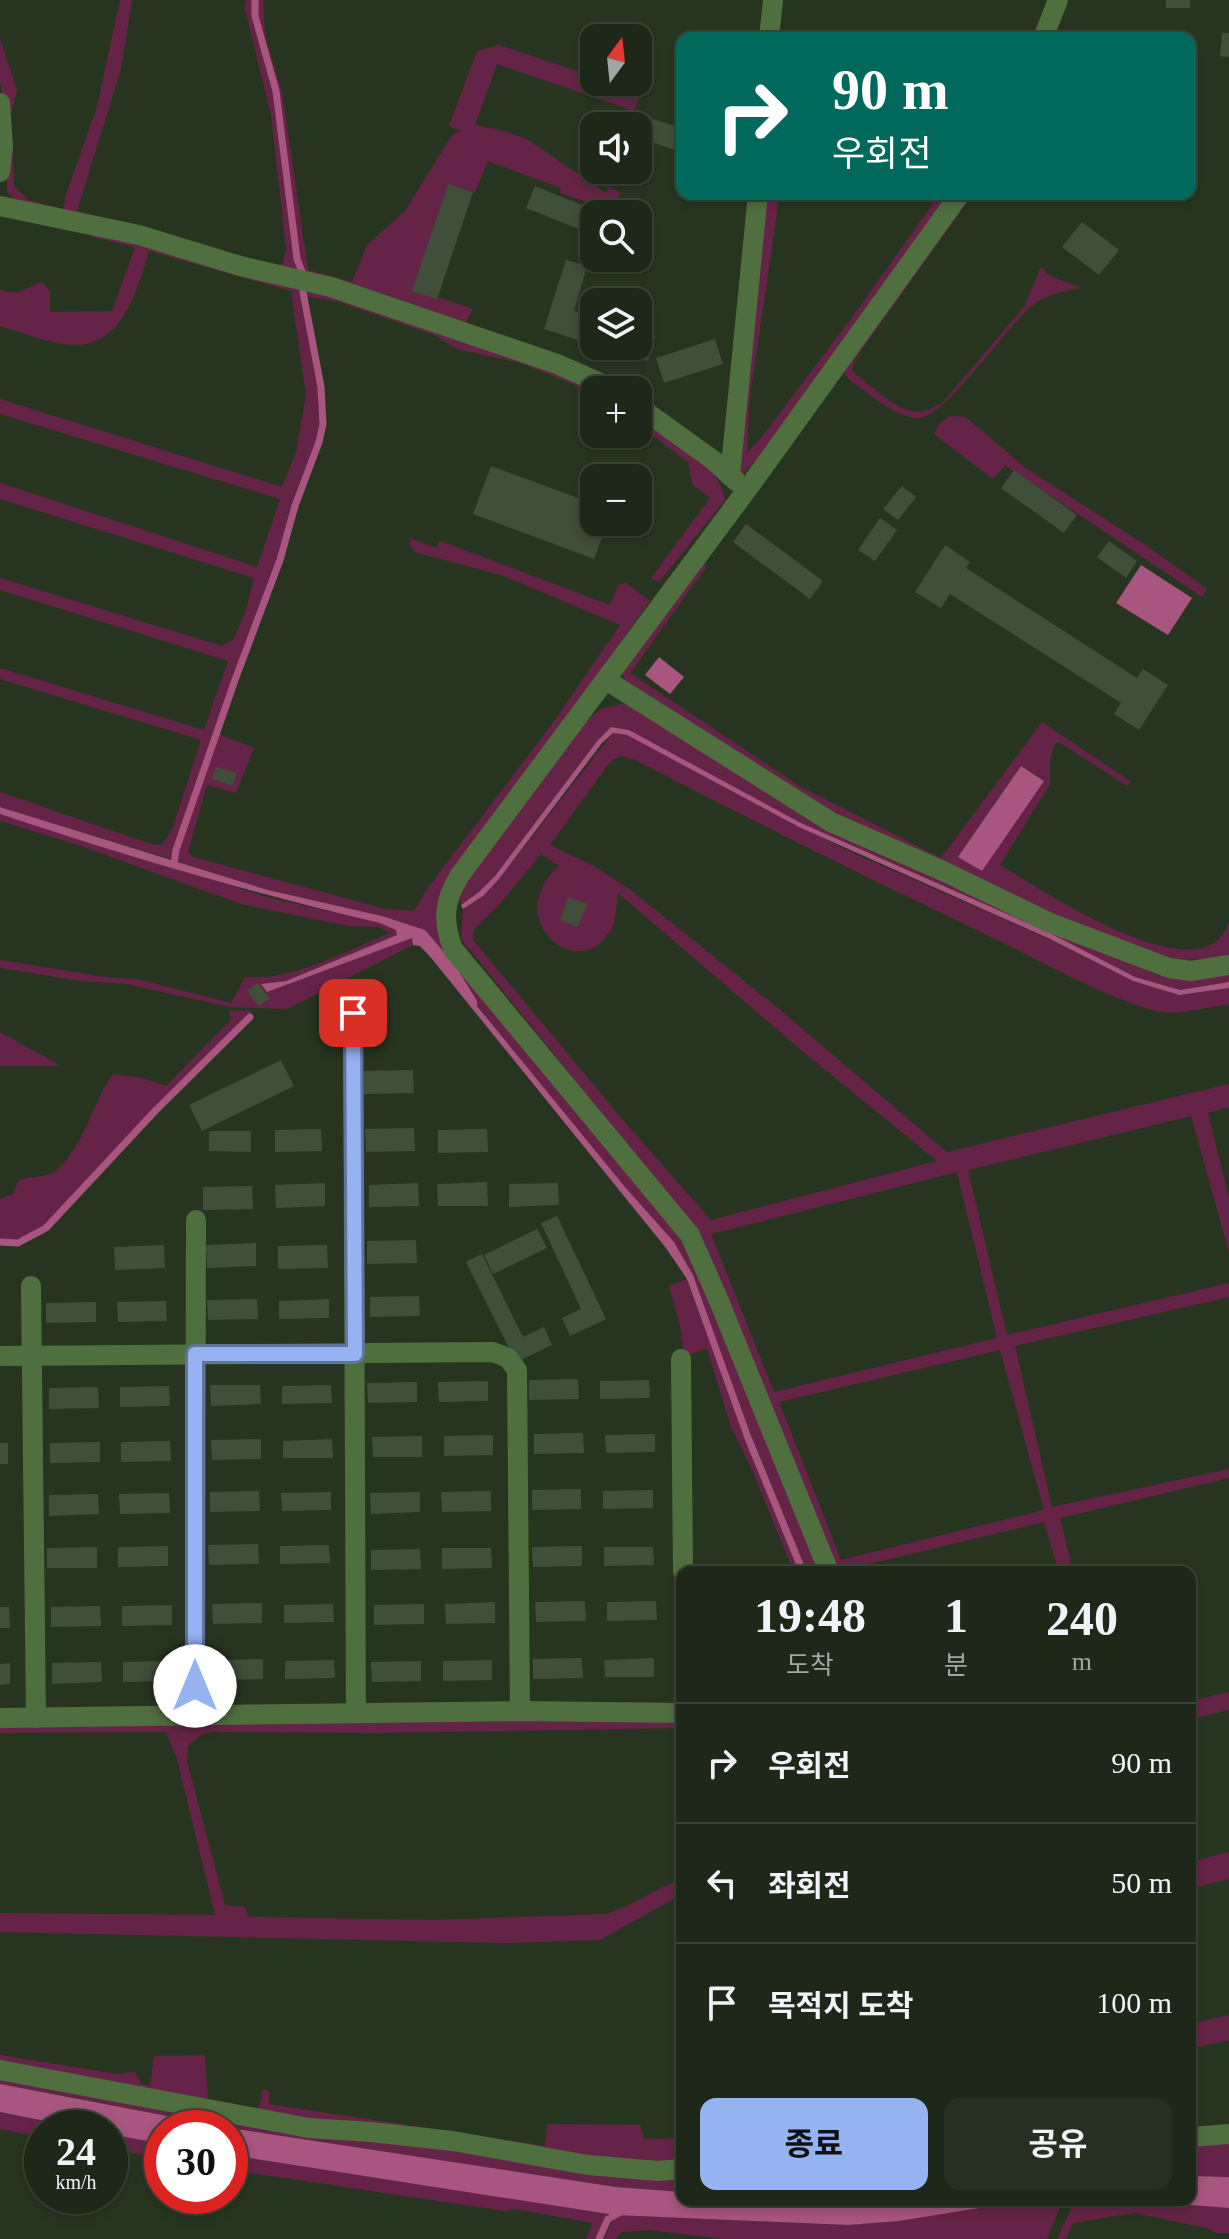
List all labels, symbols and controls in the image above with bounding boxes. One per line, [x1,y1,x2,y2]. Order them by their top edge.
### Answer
north arrow [580,24,652,96]
map controls [580,24,652,536]
text: 90 m [832,59,949,121]
icon: right [700,64,804,168]
button: sound [580,112,652,184]
text: 우회전 [832,134,931,174]
button: search [580,200,652,272]
button: layers [580,288,652,360]
button: + [580,376,652,448]
button: − [580,464,652,536]
pin [319,979,387,1047]
icon: arrive [331,991,375,1035]
text: 19:48 [754,1589,866,1642]
text: 1 [944,1589,968,1642]
text: 240 [1046,1592,1118,1645]
position arrow [153,1644,237,1728]
text: m [1072,1647,1092,1676]
text: 도착 [786,1651,834,1680]
text: 분 [944,1651,968,1680]
icon: right [700,1741,744,1785]
text: 90 m [1111,1746,1172,1779]
text: 우회전 [768,1749,851,1782]
icon: left [700,1861,744,1905]
text: 50 m [1111,1866,1172,1899]
text: 좌회전 [768,1869,851,1902]
icon: arrive [700,1981,744,2025]
text: 100 m [1096,1986,1172,2019]
text: 목적지 도착 [768,1989,914,2022]
button: 종료 [700,2098,928,2190]
button: 공유 [944,2098,1172,2190]
speed limit sign: 30 [144,2110,248,2214]
text: 24 [56,2129,96,2174]
text: km/h [55,2171,97,2193]

